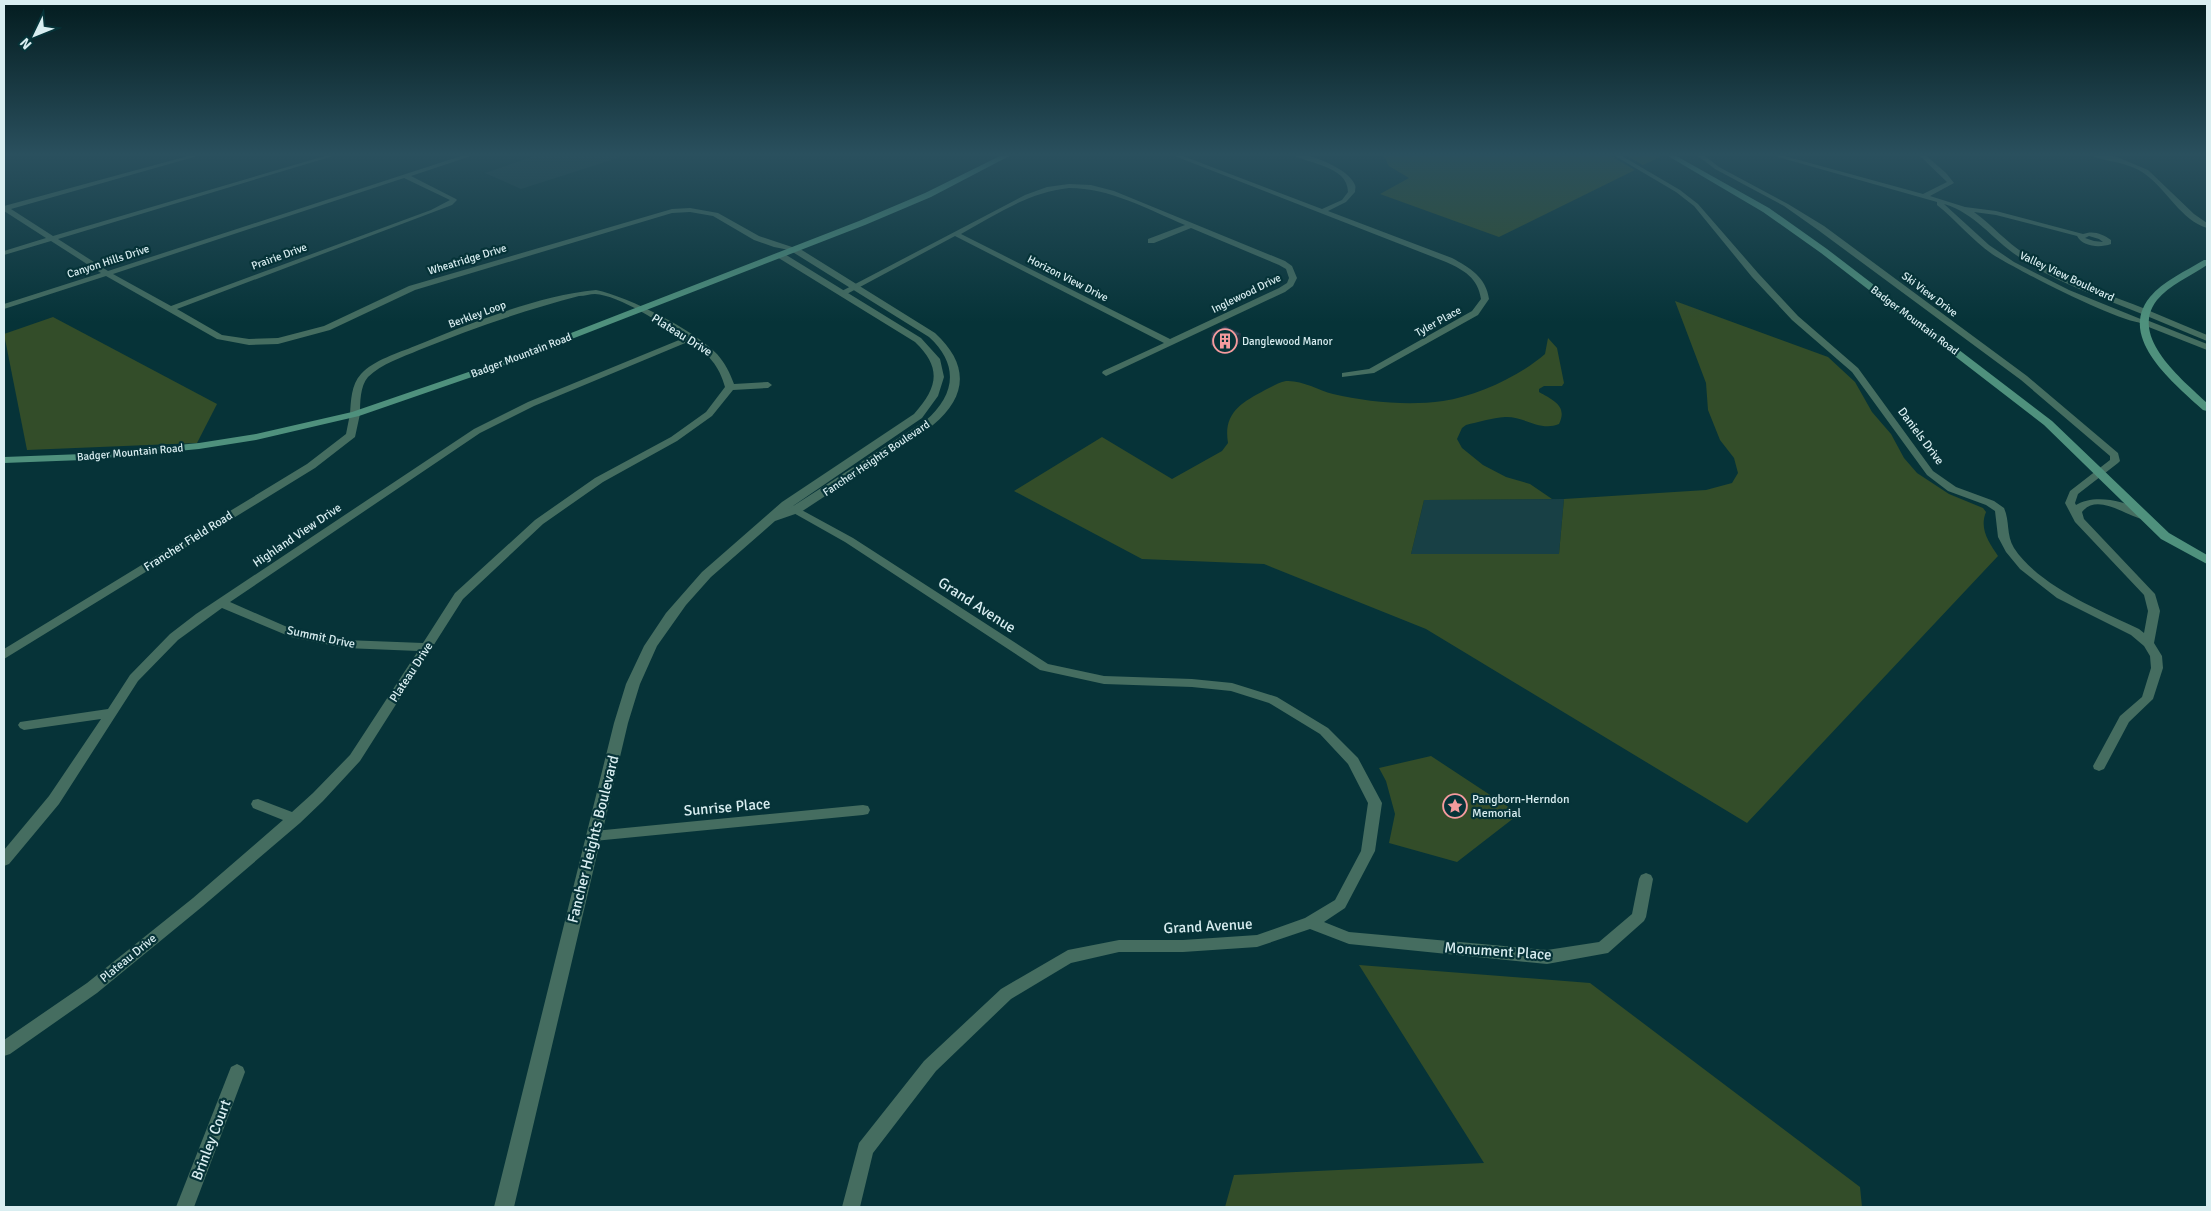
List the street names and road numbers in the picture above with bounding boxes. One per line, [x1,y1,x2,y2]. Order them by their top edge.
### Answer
street label: Prairie Drive [250,240,309,273]
street label: Wheatridge Drive [426,241,508,278]
street label: Canyon Hills Drive [65,242,151,281]
street label: Valley View Boulevard [2017,249,2116,304]
street label: Horizon View Drive [1025,252,1110,304]
street label: Ski View Drive [1899,269,1960,320]
street label: Inglewood Drive [1209,271,1283,316]
street label: Badger Mountain Road [1868,283,1961,358]
street label: Berkley Loop [447,298,508,331]
street label: Tyler Place [1413,304,1463,339]
street label: Plateau Drive [649,311,715,360]
street label: Badger Mountain Road [469,330,574,381]
street label: Daniels Drive [1894,405,1947,468]
street label: Fancher Heights Boulevard [820,418,932,499]
street label: Badger Mountain Road [76,441,184,464]
street label: Highland View Drive [250,500,344,571]
street label: Francher Field Road [141,508,235,575]
street label: Grand Avenue [935,573,1019,637]
street label: Summit Drive [285,623,356,652]
street label: Plateau Drive [386,639,436,705]
street label: Fancher Heights Boulevard [563,753,623,925]
street label: Sunrise Place [683,794,771,820]
street label: Grand Avenue [1163,915,1253,937]
street label: Plateau Drive [97,931,160,986]
street label: Monument Place [1444,938,1552,964]
street label: Brinley Court [187,1097,235,1183]

